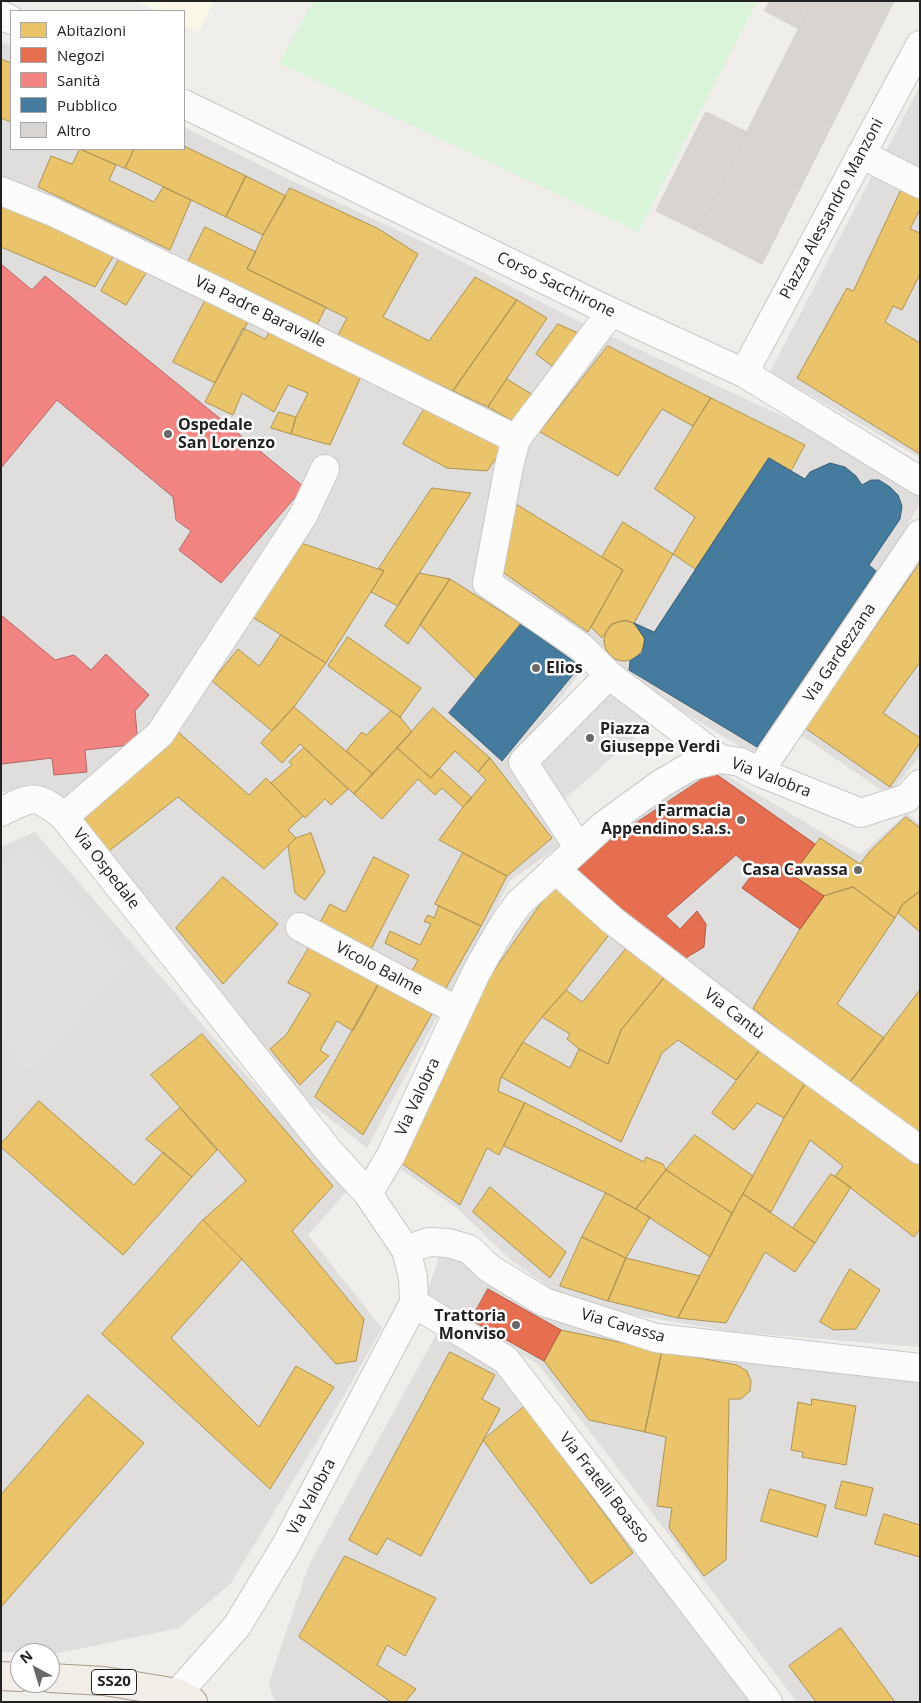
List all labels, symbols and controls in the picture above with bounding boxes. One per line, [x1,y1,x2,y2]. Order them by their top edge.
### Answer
legend [10,10,185,150]
text: Abitazioni [57,20,126,40]
text: Negozi [57,45,105,65]
text: Sanità [57,70,100,90]
text: Pubblico [57,95,117,115]
street label: Piazza Alessandro Manzoni [776,115,888,303]
text: Altro [57,120,91,140]
street label: Corso Sacchirone [494,248,618,322]
street label: Via Padre Baravalle [191,272,329,352]
place label: Ospedale San Lorenzo [178,415,275,453]
marker: Ospedale San Lorenzo [162,428,174,440]
street label: Via Gardezzana [800,600,880,706]
place label: Elios [546,658,583,678]
marker: Elios [530,662,542,674]
place label: Piazza Giuseppe Verdi [600,719,720,757]
marker: Piazza Giuseppe Verdi [584,732,596,744]
street label: Via Valobra [728,754,814,802]
place label: Farmacia Appendino s.a.s. [601,801,731,839]
marker: Farmacia Appendino s.a.s. [735,814,747,826]
street label: Via Ospedale [69,825,143,913]
place label: Casa Cavassa [742,860,848,880]
marker: Casa Cavassa [852,864,864,876]
street label: Vicolo Balme [332,938,426,1000]
street label: Via Cantù [700,985,768,1043]
street label: Via Valobra [392,1055,444,1139]
street label: Via Cavassa [579,1305,667,1347]
place label: Trattoria Monviso [434,1306,506,1344]
marker: Trattoria Monviso [510,1319,522,1331]
street label: Via Fratelli Boasso [555,1429,653,1547]
street label: Via Valobra [284,1455,340,1539]
north arrow [10,1643,60,1693]
text: N [15,1646,36,1668]
road number: SS20 [92,1670,136,1694]

